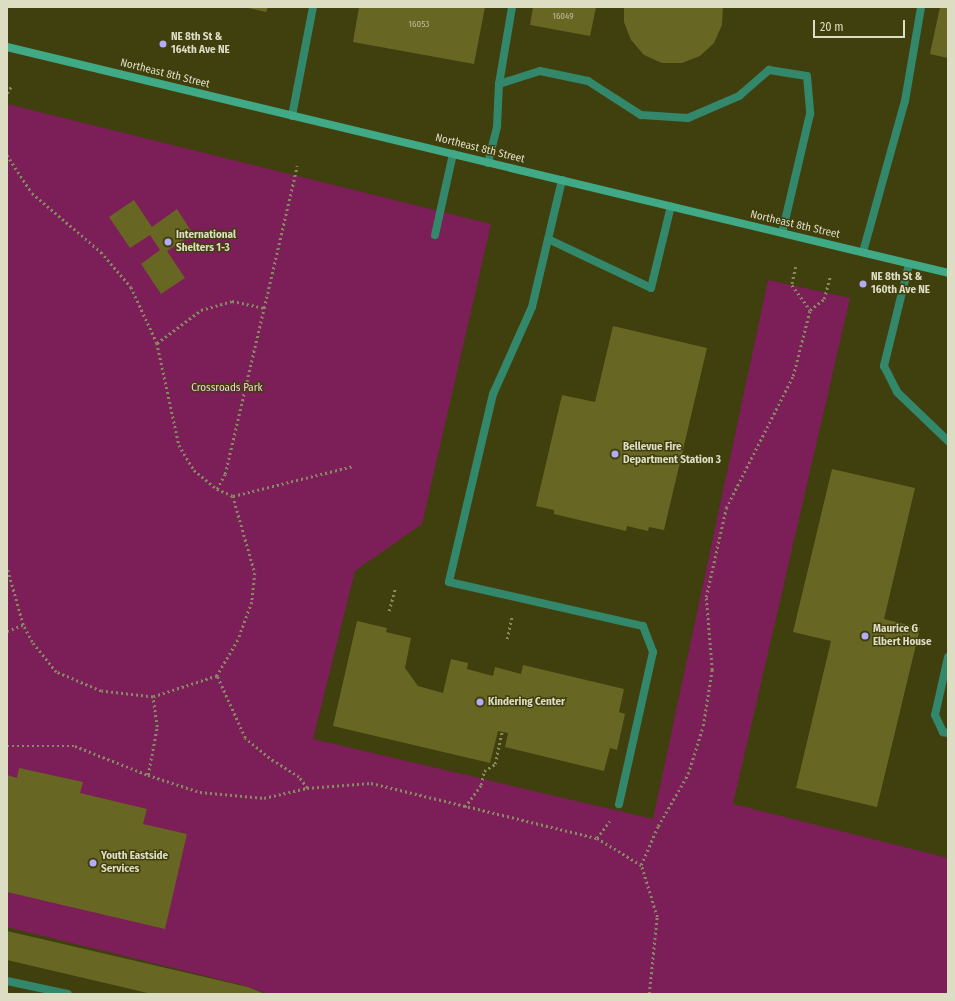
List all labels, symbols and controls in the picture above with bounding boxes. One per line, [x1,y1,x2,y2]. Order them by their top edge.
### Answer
house number: 16049 [552,11,574,21]
scale bar [815,12,907,38]
house number: 16053 [409,19,429,29]
text: 20 m [820,20,844,34]
place label: NE 8th St & 164th Ave NE [171,31,230,57]
marker: NE 8th St & 164th Ave NE [158,39,168,49]
street label: Northeast 8th Street [119,56,211,92]
street label: Northeast 8th Street [434,131,526,167]
street label: Northeast 8th Street [749,208,841,242]
place label: International Shelters 1-3 [176,229,236,255]
marker: International Shelters 1-3 [163,237,173,247]
place label: NE 8th St & 160th Ave NE [871,271,930,297]
marker: NE 8th St & 160th Ave NE [858,279,868,289]
park label: Crossroads Park [191,381,263,395]
place label: Bellevue Fire Department Station 3 [623,441,721,467]
marker: Bellevue Fire Department Station 3 [610,449,620,459]
place label: Maurice G Elbert House [873,623,931,649]
marker: Maurice G Elbert House [860,631,870,641]
place label: Kindering Center [488,695,565,709]
marker: Kindering Center [475,697,485,707]
place label: Youth Eastside Services [101,850,168,876]
marker: Youth Eastside Services [88,858,98,868]

